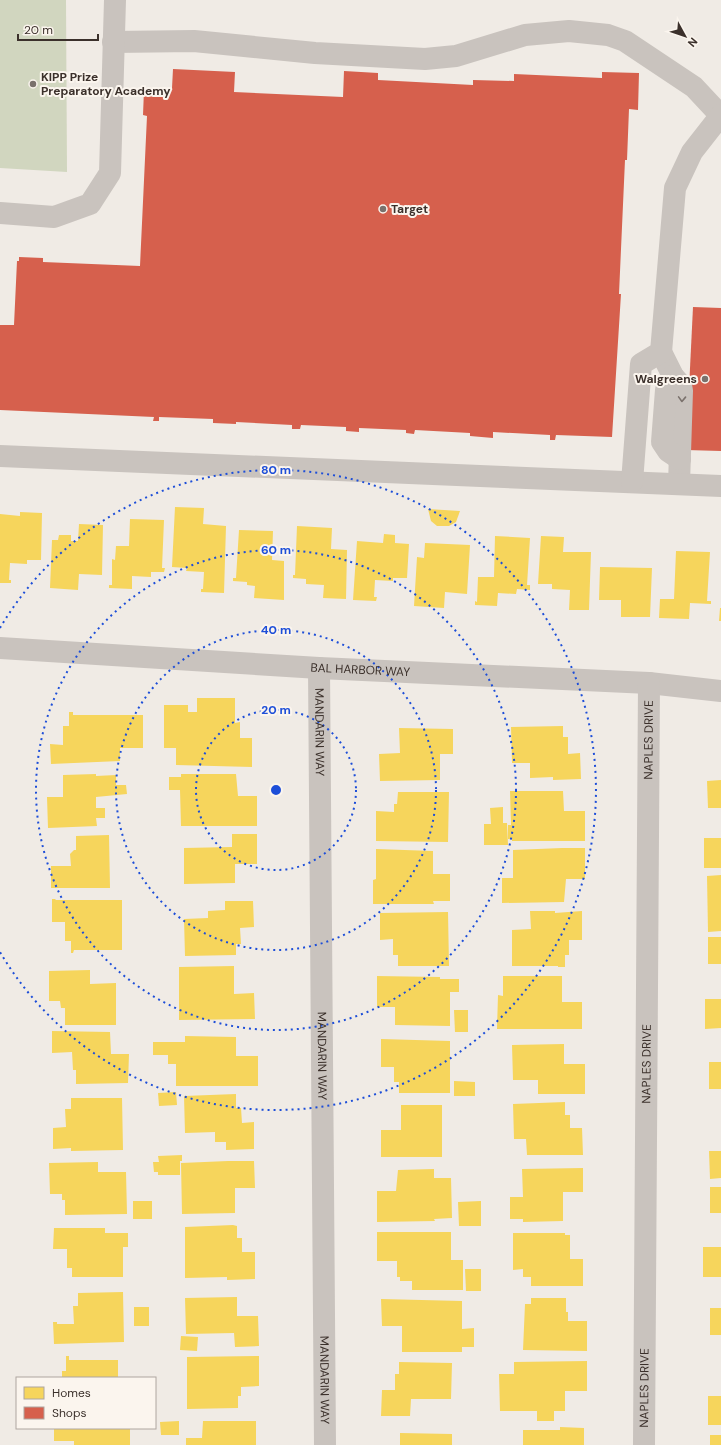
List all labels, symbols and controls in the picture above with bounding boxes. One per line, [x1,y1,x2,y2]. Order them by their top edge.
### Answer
scale bar [18,16,98,42]
north arrow [665,16,705,56]
text: 20 m [24,22,53,38]
text: N [685,35,701,50]
place label: KIPP Prize Preparatory Academy [41,69,171,99]
marker: KIPP Prize Preparatory Academy [28,79,38,89]
place label: Target [391,201,428,217]
marker: Target [378,204,388,214]
place label: Walgreens [635,371,697,387]
marker: Walgreens [700,374,710,384]
one-way arrow [678,396,686,402]
text: 80 m [261,462,291,478]
text: 60 m [261,542,291,558]
text: 40 m [261,622,291,638]
street label: BAL HARBOR WAY [310,659,410,680]
street label: MANDARIN WAY [311,688,328,776]
street label: NAPLES DRIVE [640,700,657,780]
text: 20 m [261,702,291,718]
centre of rings [269,783,283,797]
street label: MANDARIN WAY [314,1012,330,1100]
street label: NAPLES DRIVE [638,1024,655,1104]
street label: MANDARIN WAY [316,1336,333,1424]
street label: NAPLES DRIVE [636,1348,653,1428]
legend [16,1377,156,1429]
text: Homes [52,1385,91,1401]
text: Shops [52,1405,87,1421]

